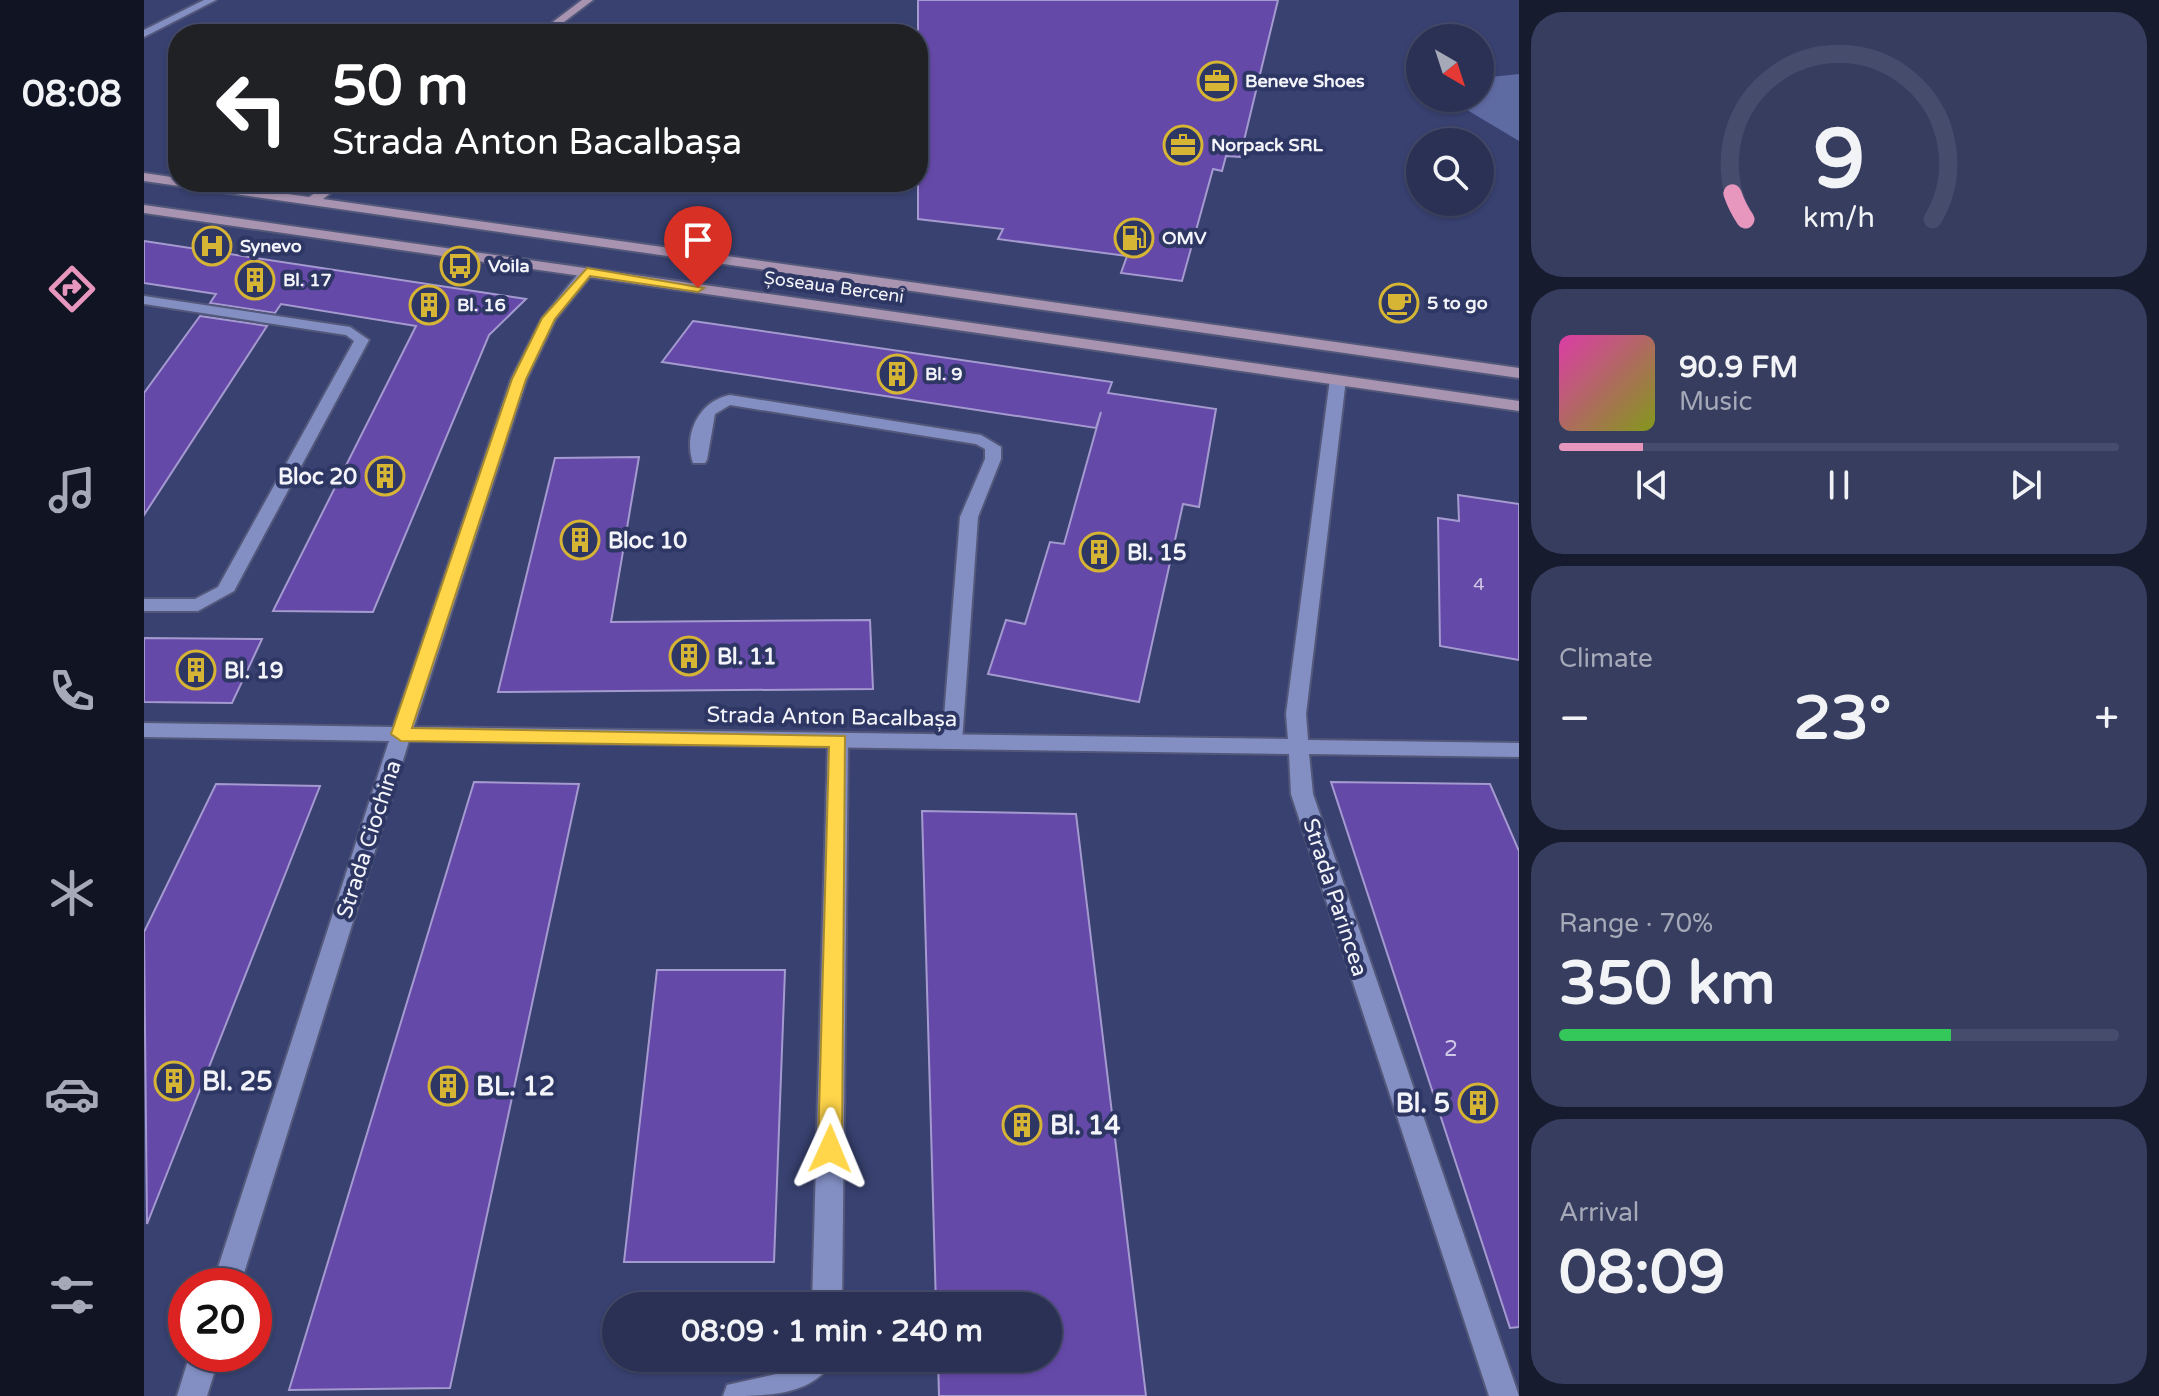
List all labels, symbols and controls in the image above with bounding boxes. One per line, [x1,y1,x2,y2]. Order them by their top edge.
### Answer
north arrow [1406,24,1494,112]
map controls [1406,24,1494,216]
text: 50 m [332,53,468,120]
icon: left [200,56,304,160]
office icon: Beneve Shoes [1196,60,1238,102]
place label: Beneve Shoes [1245,70,1365,92]
text: 08:08 [22,73,122,116]
text: 9 [1813,110,1865,210]
text: Strada Anton Bacalbașa [332,121,742,164]
office icon: Norpack SRL [1162,124,1204,166]
button: search [1406,128,1494,216]
place label: Norpack SRL [1211,134,1324,156]
text: km/h [1803,202,1875,236]
pin [664,206,732,288]
fuel station icon: OMV [1113,217,1155,259]
icon: arrive [676,218,720,262]
hospital icon: Synevo [191,225,233,267]
place label: OMV [1162,227,1207,249]
place label: Synevo [240,235,302,257]
bus stop icon: Voila [439,245,481,287]
place label: Voila [488,255,530,277]
building icon: Bl. 17 [234,259,276,301]
icon: directions [44,261,100,317]
street label: Șoseaua Berceni [763,266,905,308]
place label: Bl. 17 [283,269,332,291]
cafe icon: 5 to go [1378,282,1420,324]
building icon: Bl. 16 [408,284,450,326]
place label: 5 to go [1427,292,1488,314]
place label: Bl. 16 [457,294,506,316]
text: 90.9 FM [1679,349,1798,386]
building icon: Bl. 9 [876,353,918,395]
place label: Bl. 9 [925,363,963,385]
text: Music [1679,386,1752,417]
building icon: Bloc 20 [364,455,406,497]
icon: music [44,462,100,518]
icon: previous [1630,463,1674,507]
icon: pause [1817,463,1861,507]
icon: next [2004,463,2048,507]
place label: Bloc 20 [278,464,357,490]
building icon: Bloc 10 [559,519,601,561]
place label: Bloc 10 [608,528,687,554]
building icon: Bl. 15 [1078,531,1120,573]
place label: Bl. 15 [1127,540,1187,566]
house number: 4 [1473,573,1485,595]
building icon: Bl. 11 [668,635,710,677]
text: Climate [1559,643,1653,674]
place label: Bl. 11 [717,644,777,670]
building icon: Bl. 19 [175,649,217,691]
place label: Bl. 19 [224,658,284,684]
icon: phone [44,663,100,719]
text: 23° [1793,683,1891,755]
text: − [1559,693,1590,746]
text: + [2094,693,2119,746]
street label: Strada Anton Bacalbașa [706,702,958,732]
street label: Strada Ciochina [331,757,407,922]
street label: Strada Parincea [1297,815,1373,980]
icon: climate [44,865,100,921]
text: Range · 70% [1559,908,1713,939]
text: 350 km [1559,948,1775,1020]
house number: 2 [1444,1036,1458,1062]
building icon: Bl. 25 [153,1060,195,1102]
building icon: BL. 12 [427,1065,469,1107]
icon: car [44,1066,100,1122]
place label: Bl. 25 [202,1066,273,1097]
place label: BL. 12 [476,1071,555,1102]
building icon: Bl. 5 [1457,1082,1499,1124]
place label: Bl. 5 [1396,1088,1450,1119]
building icon: Bl. 14 [1001,1104,1043,1146]
position arrow [788,1107,872,1191]
place label: Bl. 14 [1050,1110,1121,1141]
text: Arrival [1559,1197,1639,1228]
text: 08:09 [1559,1237,1725,1309]
icon: filters [44,1267,100,1323]
speed limit sign: 20 [168,1268,272,1372]
text: 08:09 · 1 min · 240 m [681,1313,983,1350]

